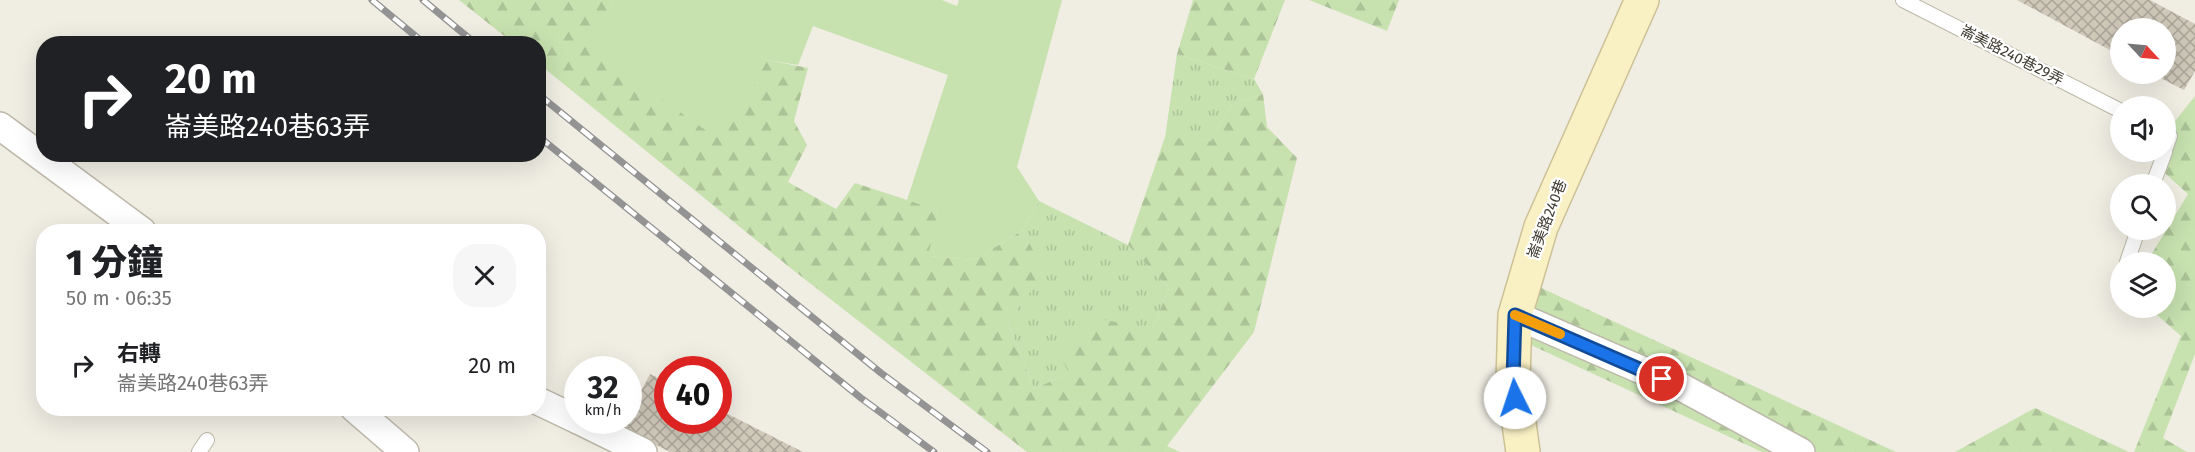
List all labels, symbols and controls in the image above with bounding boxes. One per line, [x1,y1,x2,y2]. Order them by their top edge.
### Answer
north arrow [2110,18,2176,84]
map controls [2110,18,2176,318]
street label: 崙美路240巷29弄 [1957,21,2067,89]
text: 20 m [165,54,257,104]
icon: right [66,60,144,138]
button: sound [2110,96,2176,162]
text: 崙美路240巷63弄 [165,111,370,143]
button: search [2110,174,2176,240]
street label: 崙美路240巷 [1524,177,1570,261]
text: 1 分鐘 [66,241,163,285]
button: close [453,244,516,307]
button: layers [2110,252,2176,318]
text: 50 m · 06:35 [66,286,172,310]
text: 右轉 [117,340,161,367]
icon: right [66,349,99,382]
text: 20 m [468,352,516,379]
pin [1636,353,1687,404]
speed limit sign: 40 [654,356,732,434]
icon: arrive [1645,362,1678,395]
position arrow [1483,366,1547,430]
text: 32 [588,370,618,406]
text: 崙美路240巷63弄 [117,371,269,395]
text: km/h [584,401,622,419]

